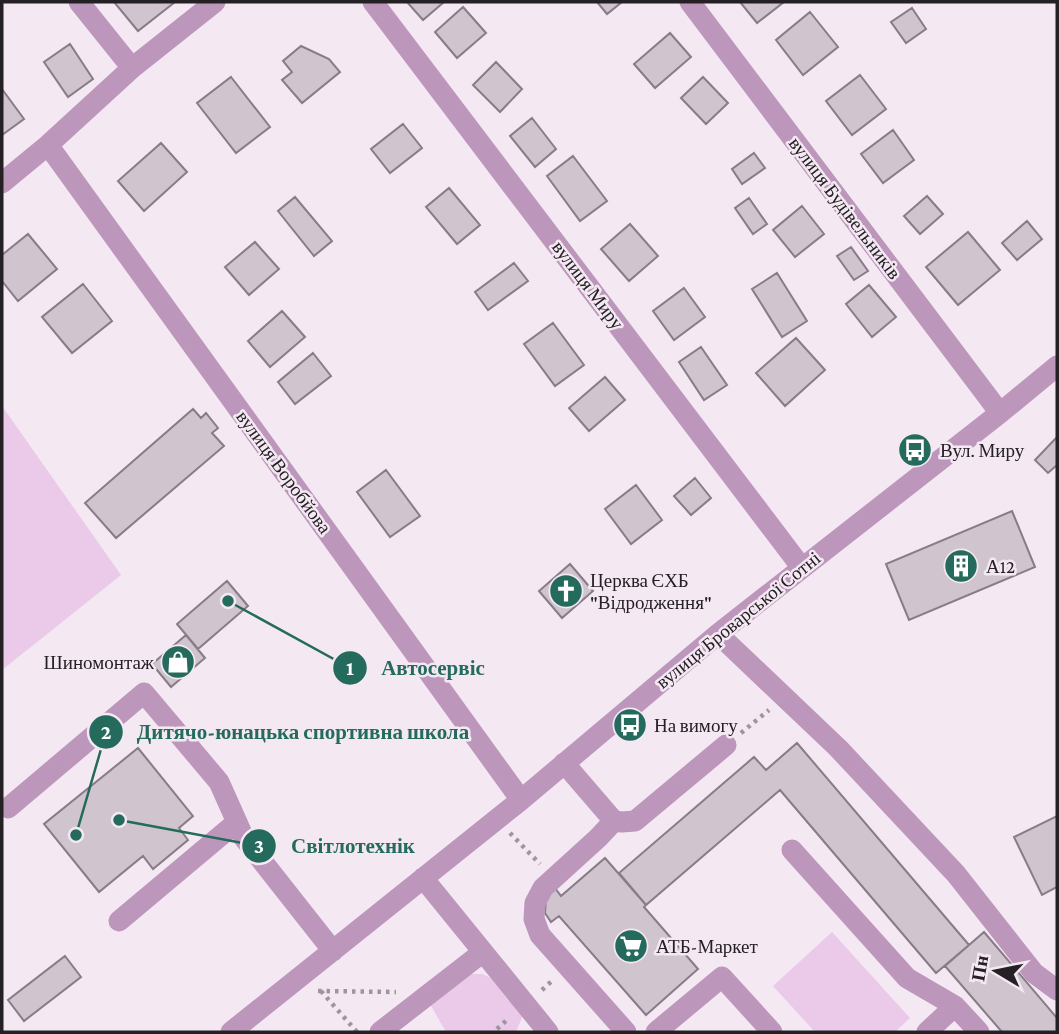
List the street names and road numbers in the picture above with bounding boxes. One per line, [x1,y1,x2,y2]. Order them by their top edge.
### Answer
street label: вулиця Будівельників [785,133,905,283]
street label: вулиця Миру [548,237,628,334]
street label: вулиця Воробйова [232,406,336,538]
street label: вулиця Броварської Сотні [652,547,824,693]

